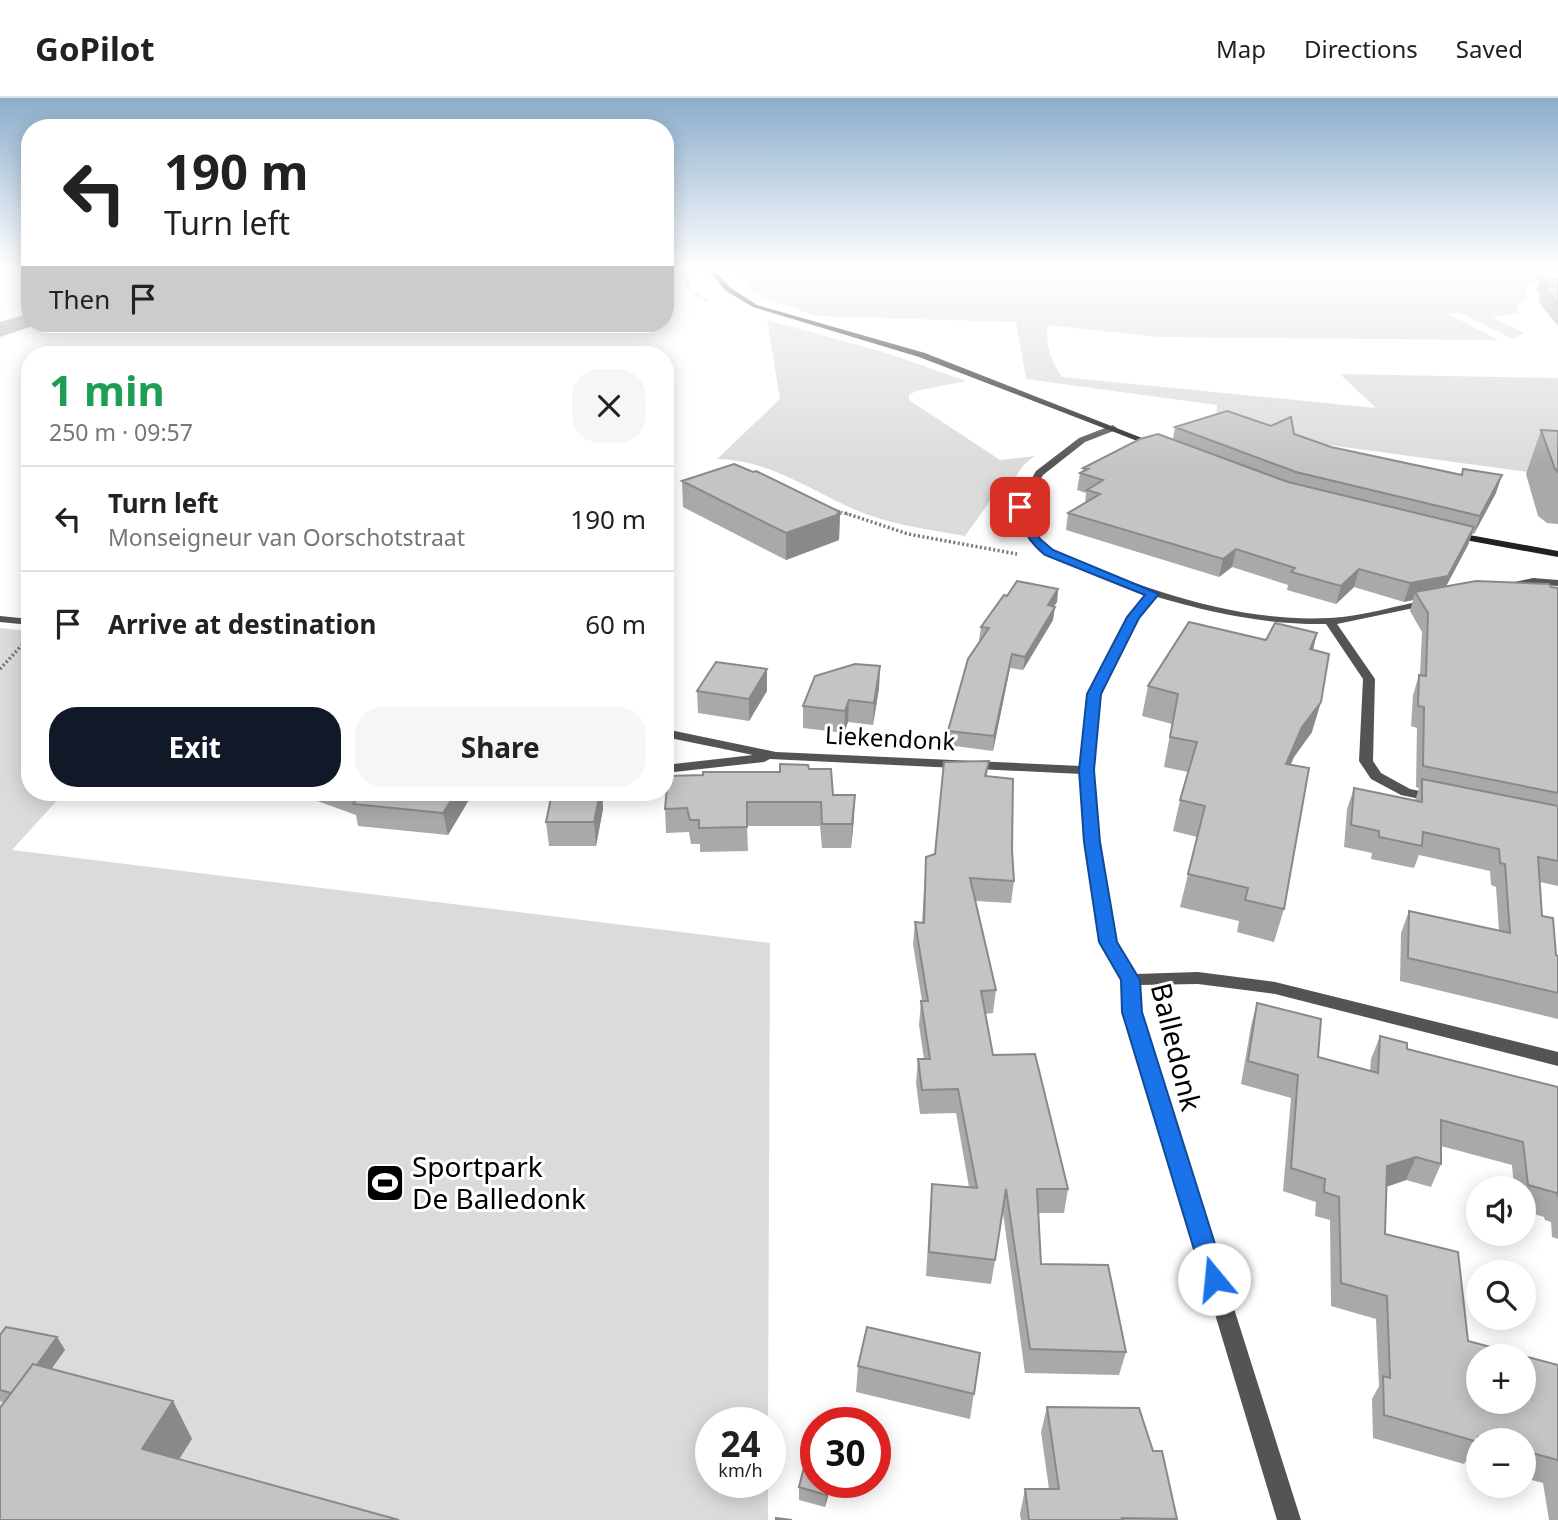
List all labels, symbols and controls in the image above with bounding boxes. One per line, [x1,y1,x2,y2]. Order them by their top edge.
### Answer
text: GoPilot [35,26,155,71]
text: Map [1216,32,1266,65]
text: Directions [1304,32,1418,65]
text: Saved [1456,32,1523,65]
text: 190 m [164,138,309,204]
icon: left [49,147,140,238]
text: Turn left [164,201,290,244]
icon: arrive [124,280,162,318]
text: Then [49,281,110,317]
text: 1 min [49,361,165,418]
button: close [572,369,646,443]
text: 250 m · 09:57 [49,416,193,448]
pin [990,477,1050,537]
text: Turn left [108,485,219,521]
icon: arrive [1001,488,1039,526]
icon: left [49,500,87,538]
text: 190 m [570,501,646,537]
text: Monseigneur van Oorschotstraat [108,521,465,553]
icon: arrive [49,605,87,643]
text: Arrive at destination [108,606,377,642]
text: 60 m [585,606,646,642]
button: Exit [49,707,341,787]
button: Share [355,707,646,787]
street label: Liekendonk [824,718,956,757]
street label: Balledonk [1143,979,1211,1115]
place label: Sportpark De Balledonk [412,1147,586,1217]
sports icon: Sportpark De Balledonk [364,1162,406,1204]
map controls [1466,1176,1536,1498]
button: sound [1466,1176,1536,1246]
position arrow [1177,1242,1251,1316]
button: search [1466,1260,1536,1330]
button: + [1466,1344,1536,1414]
speed limit sign: 30 [800,1407,891,1498]
text: 24 [720,1420,761,1467]
button: − [1466,1428,1536,1498]
text: km/h [718,1458,763,1482]

